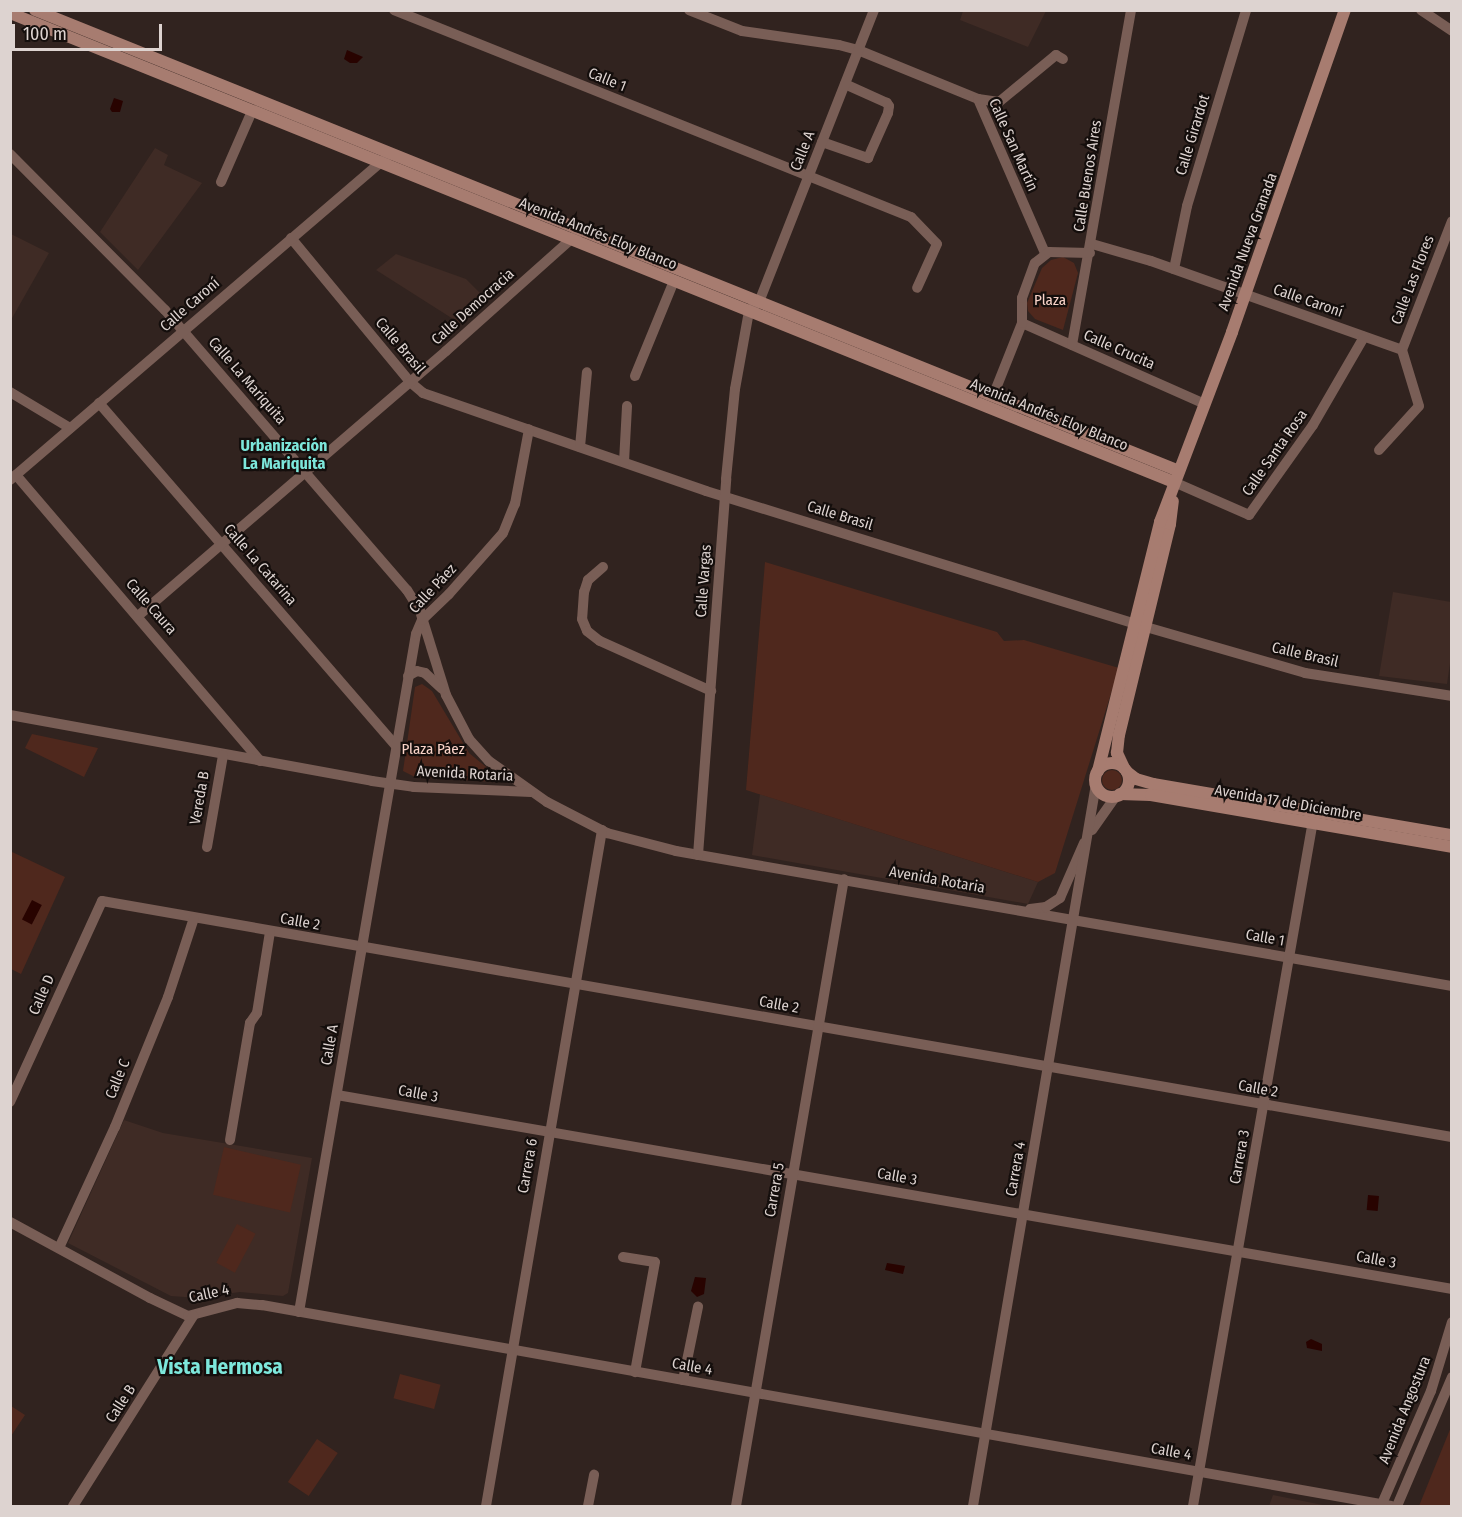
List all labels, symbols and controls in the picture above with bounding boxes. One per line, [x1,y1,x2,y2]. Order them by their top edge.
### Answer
scale bar [15,12,165,50]
text: 100 m [23,23,67,45]
street label: Calle 1 [585,64,629,96]
street label: Calle Girardot [1172,92,1214,178]
street label: Calle San Martín [985,96,1041,194]
street label: Calle Buenos Aires [1070,119,1106,233]
street label: Calle A [787,128,819,174]
street label: Avenida Nueva Granada [1215,171,1281,313]
street label: Avenida Andrés Eloy Blanco [516,194,680,274]
street label: Calle Las Flores [1388,233,1438,327]
street label: Calle Democracia [428,265,518,349]
street label: Calle Caroní [157,274,223,336]
street label: Calle Caroní [1271,281,1345,321]
park label: Plaza [1034,292,1066,310]
street label: Calle Brasil [371,314,429,378]
street label: Calle Crucita [1080,326,1158,374]
street label: Calle La Mariquita [204,334,290,428]
street label: Avenida Andrés Eloy Blanco [967,375,1131,455]
street label: Calle Santa Rosa [1239,406,1311,500]
district label: Urbanización La Mariquita [241,436,327,474]
street label: Calle Brasil [805,497,875,535]
street label: Calle La Catarina [220,521,300,609]
street label: Calle Vargas [692,544,716,618]
street label: Calle Páez [406,561,460,617]
street label: Calle Caura [122,575,180,639]
street label: Calle Brasil [1270,639,1340,671]
park label: Plaza Páez [401,741,465,759]
street label: Avenida Rotaria [416,762,514,786]
street label: Vereda B [186,770,214,826]
street label: Avenida 17 de Diciembre [1213,781,1363,825]
street label: Avenida Rotaria [888,863,986,897]
street label: Calle 2 [279,910,321,934]
street label: Calle 1 [1244,926,1286,950]
street label: Calle D [25,972,59,1018]
street label: Calle 2 [758,993,800,1017]
street label: Calle A [318,1023,342,1067]
street label: Calle C [102,1057,134,1101]
street label: Calle 2 [1237,1077,1279,1101]
street label: Calle 3 [397,1082,439,1106]
street label: Carrera 3 [1226,1129,1254,1185]
street label: Carrera 6 [514,1137,542,1195]
street label: Carrera 4 [1002,1140,1030,1198]
street label: Carrera 5 [761,1161,789,1219]
street label: Calle 3 [876,1165,918,1189]
street label: Calle 3 [1355,1248,1397,1272]
street label: Calle 4 [187,1281,231,1307]
district label: Vista Hermosa [157,1354,283,1380]
street label: Avenida Angostura [1375,1354,1435,1466]
street label: Calle 4 [670,1355,714,1379]
street label: Calle B [102,1382,140,1426]
street label: Calle 4 [1149,1440,1193,1464]

